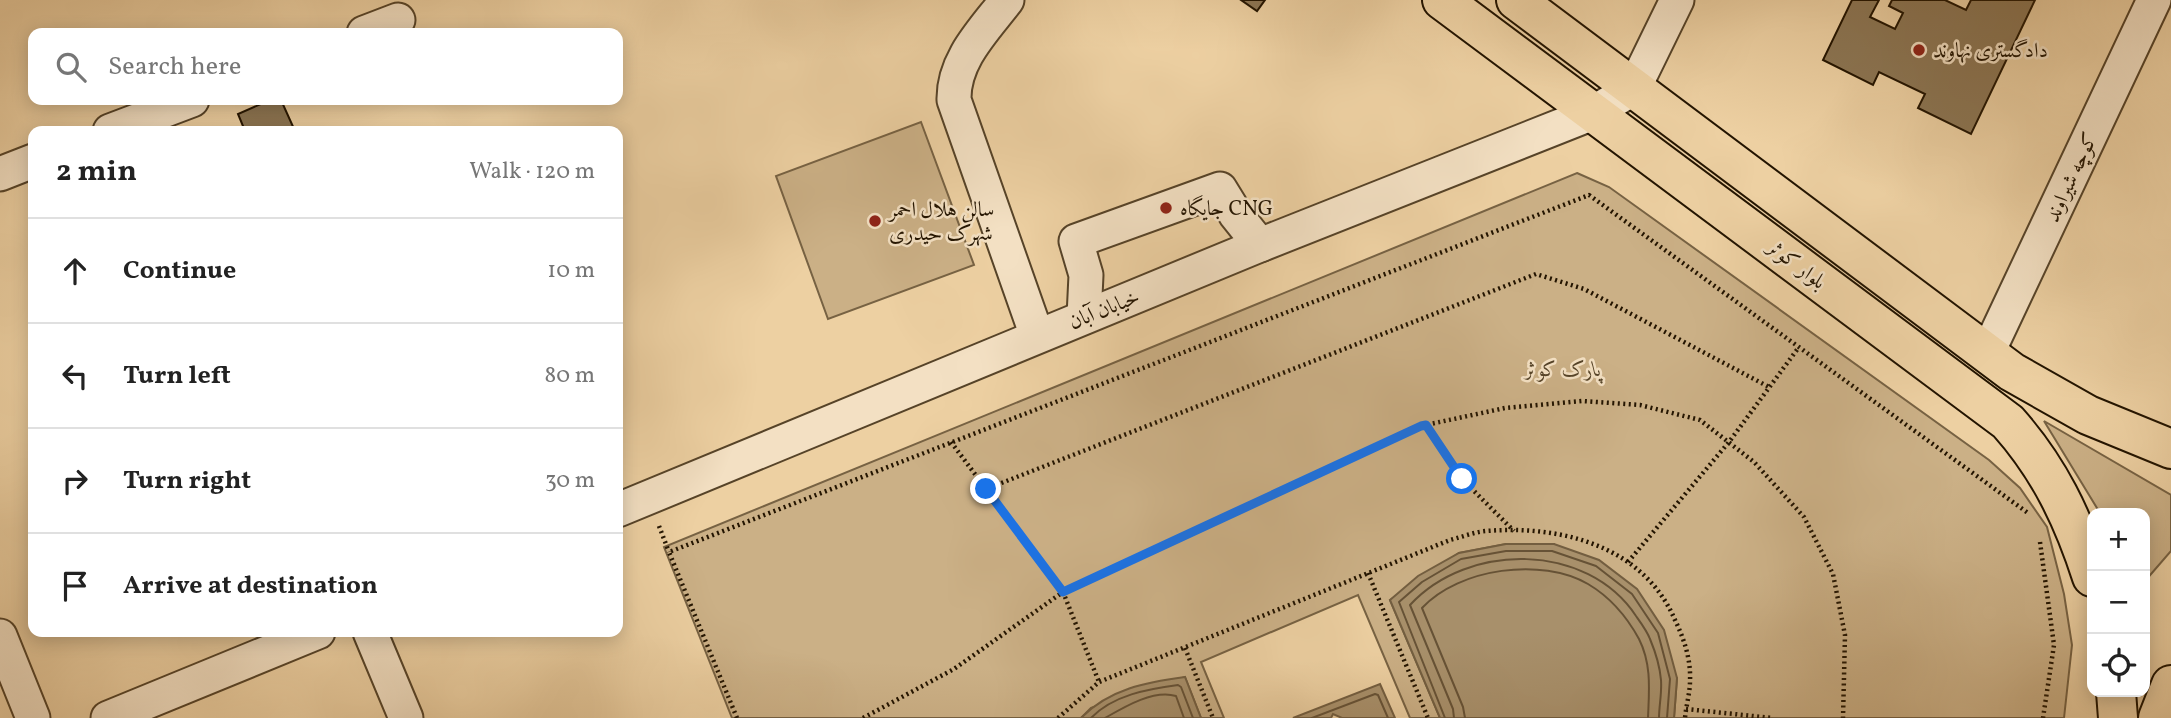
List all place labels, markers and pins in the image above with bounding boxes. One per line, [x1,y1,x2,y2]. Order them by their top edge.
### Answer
place label: دادگستری نهاوند [1933,37,2048,66]
marker: دادگستری نهاوند [1911,42,1927,58]
place label: جایگاه CNG [1180,195,1273,224]
place label: سالن هلال احمر شهرک حیدری [887,196,994,249]
marker: جایگاه CNG [1158,200,1174,216]
marker: سالن هلال احمر شهرک حیدری [867,213,883,229]

